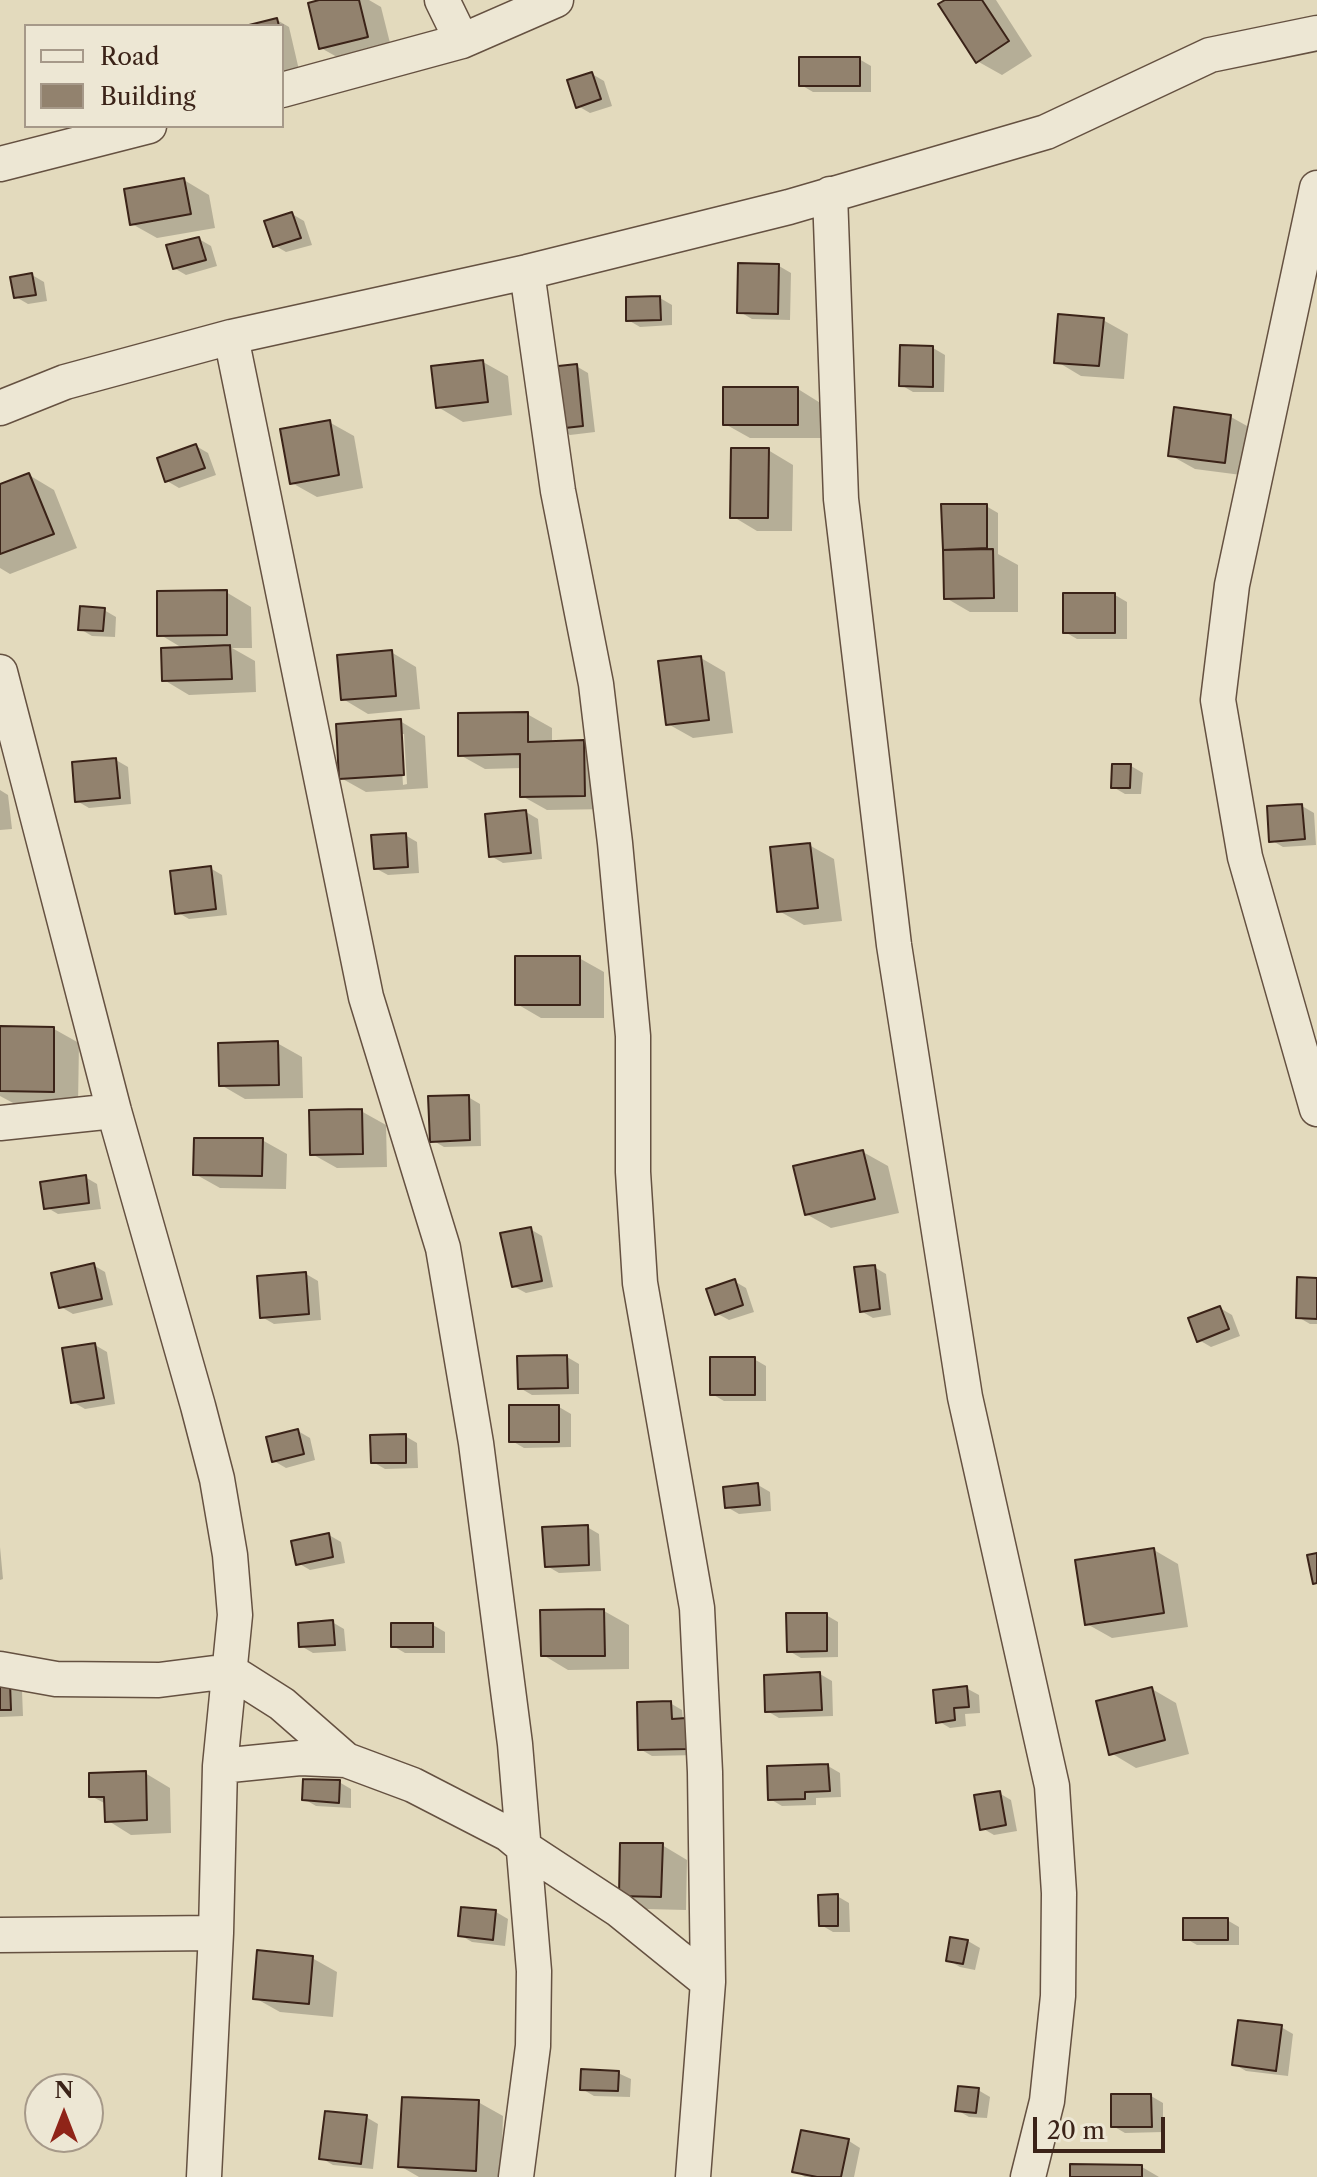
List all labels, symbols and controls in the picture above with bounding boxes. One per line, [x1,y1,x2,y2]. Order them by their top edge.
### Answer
legend [24,24,284,128]
text: Road [100,42,159,71]
text: Building [100,82,196,111]
north arrow [24,2073,104,2153]
text: N [54,2077,74,2104]
scale bar [1037,2101,1169,2151]
text: 20 m [1047,2116,1105,2145]

